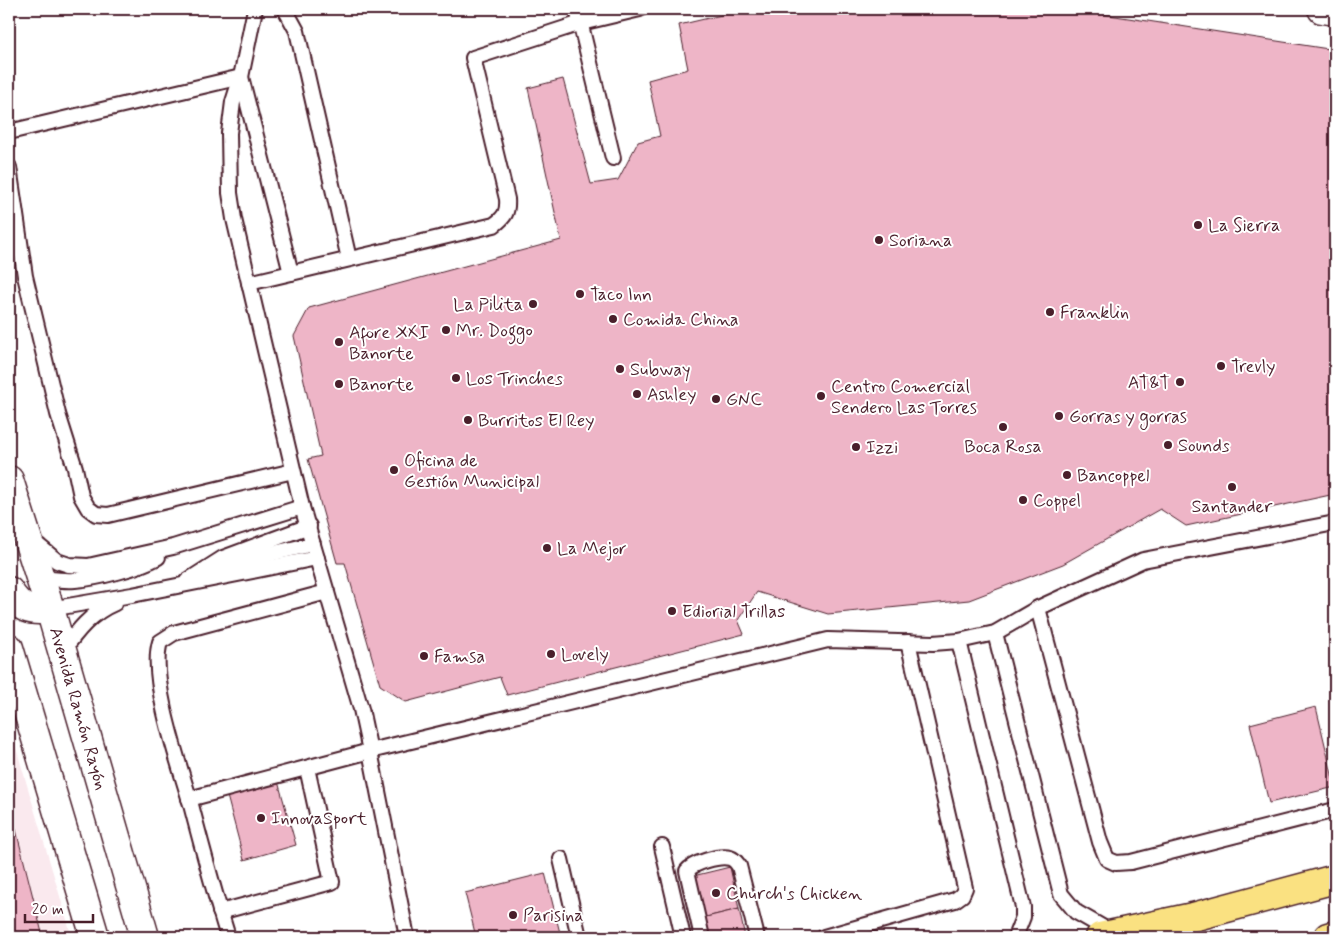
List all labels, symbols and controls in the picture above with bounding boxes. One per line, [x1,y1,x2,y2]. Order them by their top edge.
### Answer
place label: La Sierra [1208,214,1280,238]
marker: La Sierra [1192,219,1204,231]
place label: Soriana [889,229,952,253]
marker: Soriana [873,234,885,246]
place label: Taco Inn [590,283,652,307]
marker: Taco Inn [574,288,586,300]
place label: La Pilita [453,293,523,317]
marker: La Pilita [527,298,539,310]
place label: Franklin [1060,301,1129,325]
marker: Franklin [1044,306,1056,318]
place label: Comida China [623,308,739,332]
marker: Comida China [607,313,619,325]
place label: Mr. Doggo [456,319,533,345]
place label: Afore XXI Banorte [349,321,429,366]
marker: Mr. Doggo [440,324,452,336]
marker: Afore XXI Banorte [333,336,345,348]
place label: Trevly [1231,355,1275,379]
place label: Subway [630,358,691,382]
marker: Trevly [1215,360,1227,372]
marker: Subway [614,363,626,375]
place label: Los Trinches [466,367,563,391]
place label: AT&T [1128,371,1170,395]
marker: Los Trinches [450,372,462,384]
place label: Banorte [349,373,414,397]
place label: Centro Comercial Sendero Las Torres [831,375,977,420]
marker: AT&T [1174,376,1186,388]
marker: Banorte [333,378,345,390]
place label: Ashley [647,383,696,407]
marker: Ashley [631,388,643,400]
place label: GNC [726,388,762,412]
marker: Centro Comercial Sendero Las Torres [815,390,827,402]
marker: GNC [710,393,722,405]
place label: Gorras y gorras [1069,405,1187,430]
place label: Burritos El Rey [478,409,594,433]
marker: Gorras y gorras [1053,410,1065,422]
marker: Burritos El Rey [462,414,474,426]
marker: Boca Rosa [997,421,1009,433]
place label: Sounds [1178,434,1230,458]
place label: Boca Rosa [964,435,1042,459]
place label: Izzi [866,436,898,460]
marker: Sounds [1162,439,1174,451]
marker: Izzi [850,441,862,453]
place label: Oficina de Gestión Municipal [404,449,539,494]
marker: Oficina de Gestión Municipal [388,464,400,476]
place label: Bancoppel [1077,464,1149,488]
marker: Bancoppel [1061,469,1073,481]
marker: Santander [1226,481,1238,493]
place label: Coppel [1033,489,1081,513]
marker: Coppel [1017,494,1029,506]
place label: Santander [1191,495,1273,519]
place label: La Mejor [557,537,627,561]
marker: La Mejor [541,542,553,554]
place label: Ediorial Trillas [682,600,785,624]
marker: Ediorial Trillas [666,605,678,617]
street label: Avenida Ramón Rayón [43,625,113,793]
place label: Lovely [561,643,609,667]
place label: Famsa [434,645,485,669]
marker: Lovely [545,648,557,660]
marker: Famsa [418,650,430,662]
place label: InnovaSport [271,807,368,831]
marker: InnovaSport [255,812,267,824]
place label: Church's Chicken [726,882,862,906]
marker: Church's Chicken [710,887,722,899]
scale bar [25,891,92,923]
text: 20 m [32,900,64,920]
place label: Parisina [523,904,584,928]
marker: Parisina [507,909,519,921]

